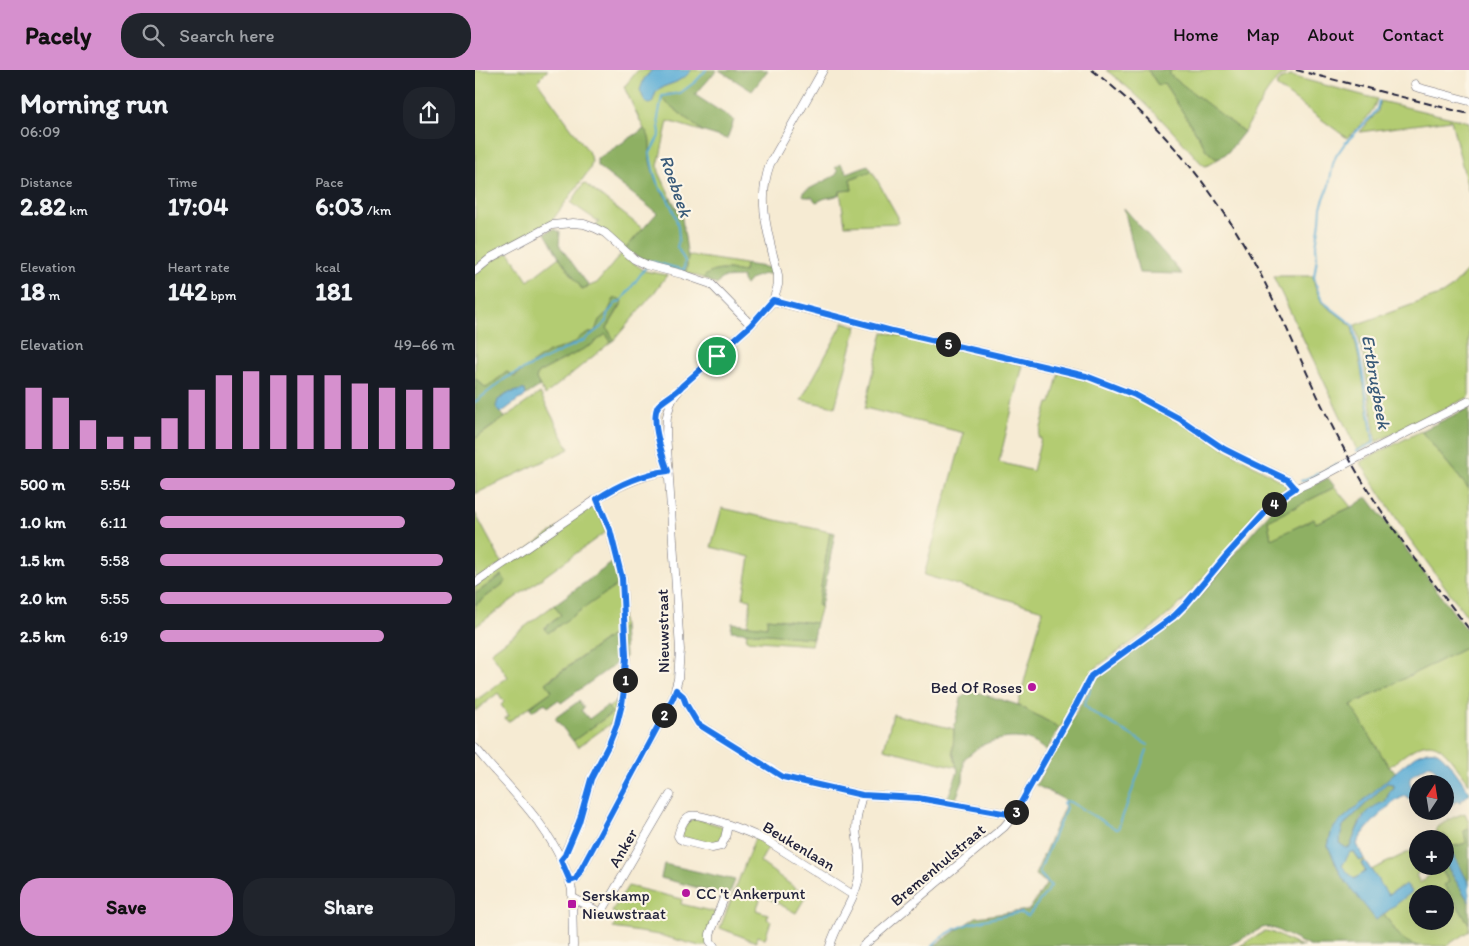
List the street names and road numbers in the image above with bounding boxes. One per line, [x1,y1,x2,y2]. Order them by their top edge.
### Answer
street label: Nieuwstraat [653,589,673,673]
street label: Beukenlaan [759,817,839,875]
street label: Bremenhulstraat [887,820,989,910]
street label: Anker [604,825,642,871]

